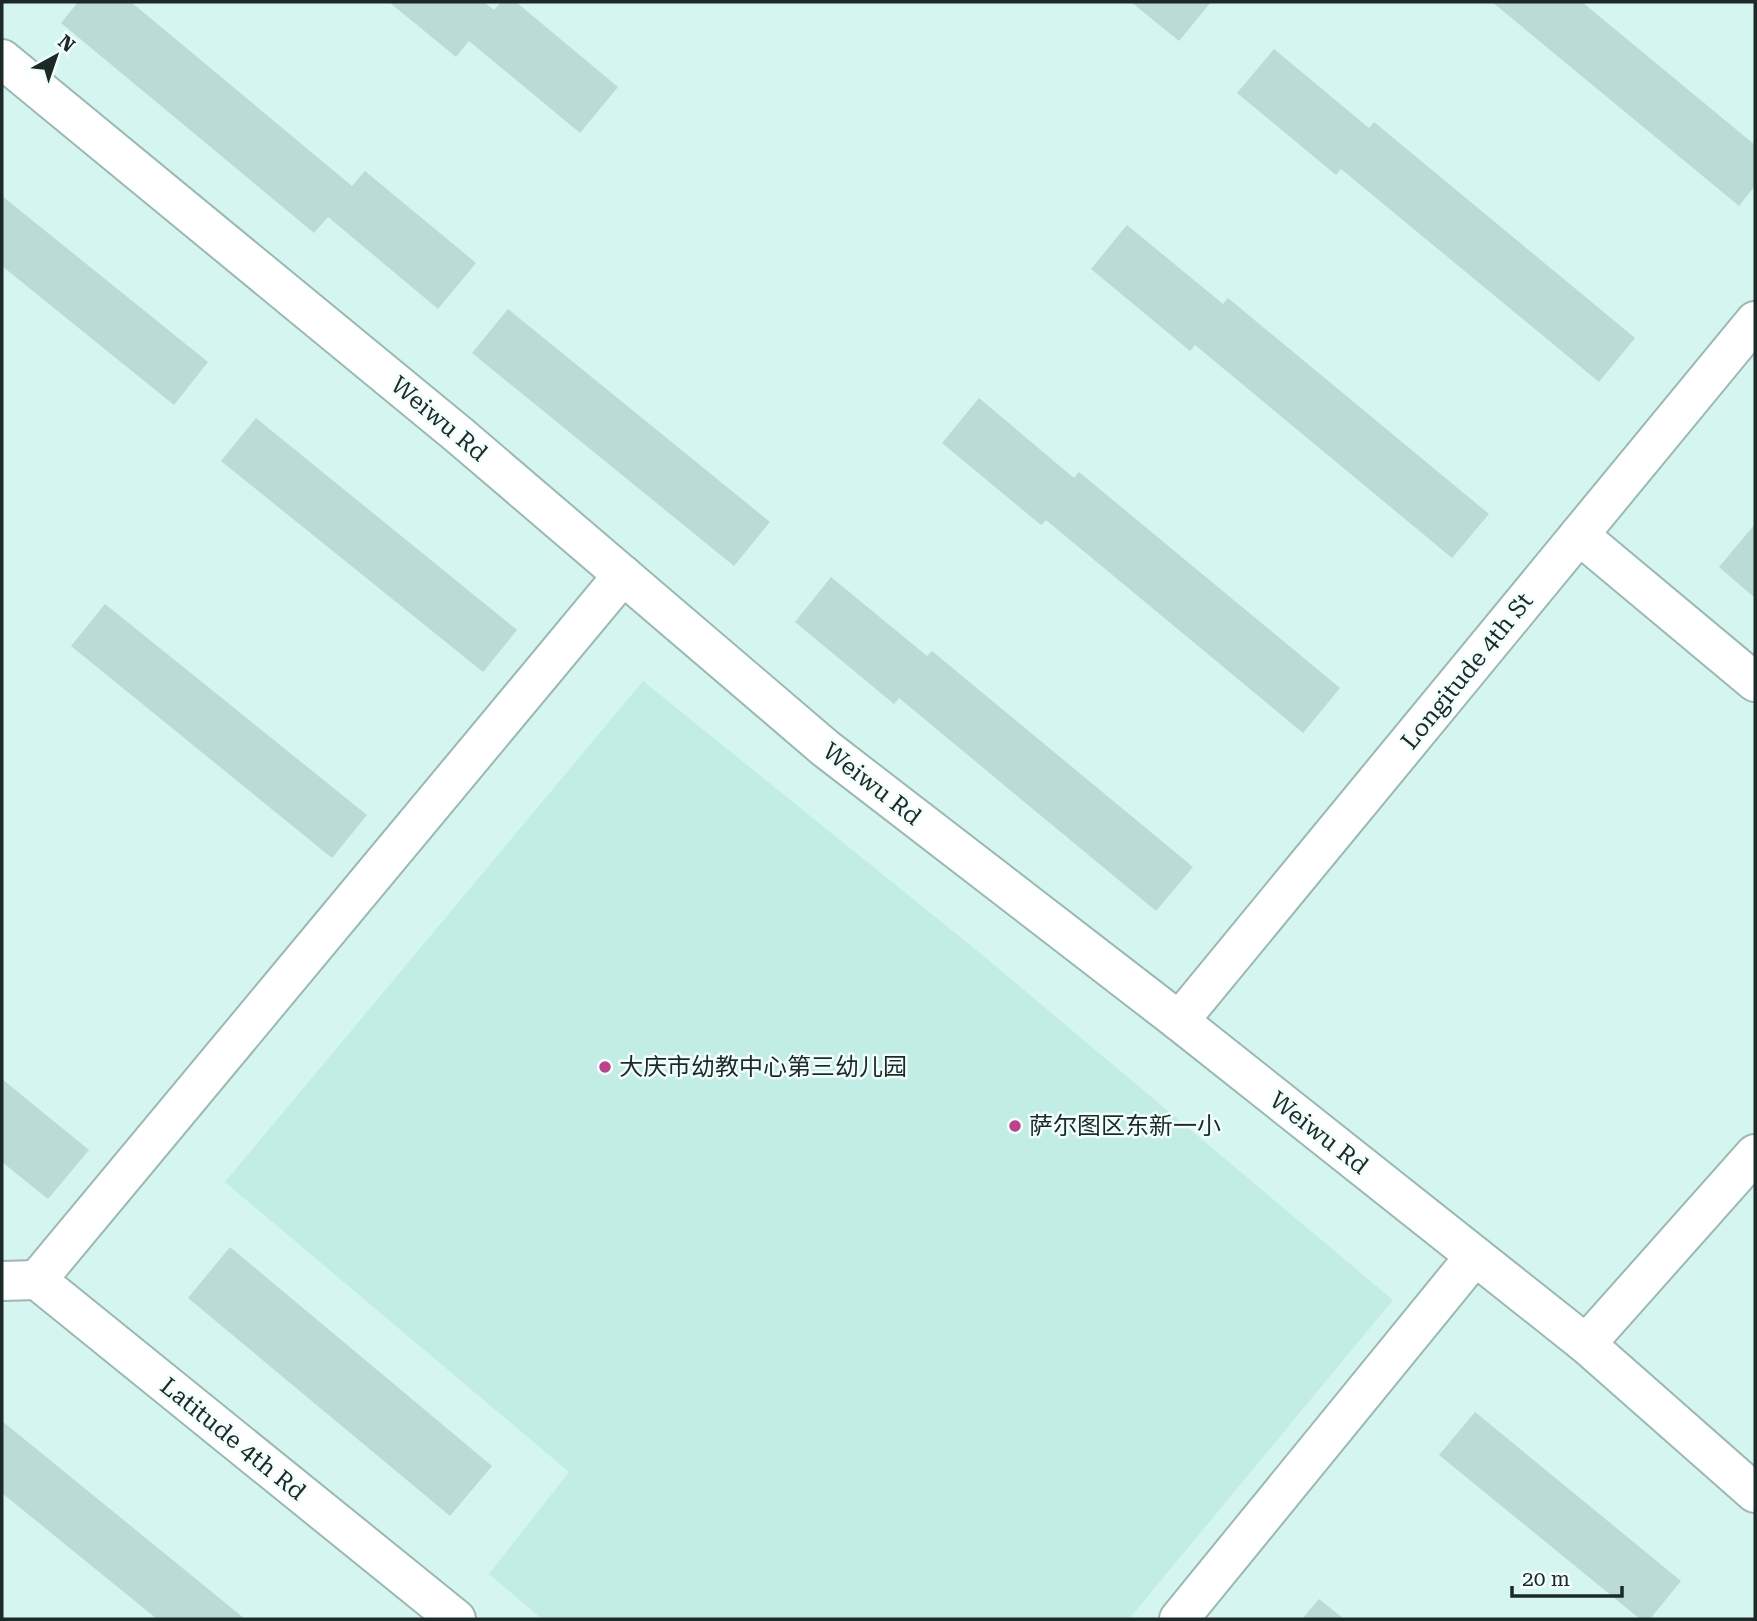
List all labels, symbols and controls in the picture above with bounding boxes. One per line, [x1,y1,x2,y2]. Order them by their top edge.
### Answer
north arrow [21,21,91,91]
text: N [54,30,80,57]
street label: Weiwu Rd [385,371,493,467]
street label: Longitude 4th St [1395,587,1539,755]
street label: Weiwu Rd [817,737,927,831]
place label: 大庆市幼教中心第三幼儿园 [619,1053,907,1081]
marker: 大庆市幼教中心第三幼儿园 [597,1059,613,1075]
street label: Weiwu Rd [1264,1086,1374,1180]
place label: 萨尔图区东新一小 [1029,1112,1221,1140]
marker: 萨尔图区东新一小 [1007,1118,1023,1134]
street label: Latitude 4th Rd [155,1372,311,1506]
scale bar [1512,1554,1622,1598]
text: 20 m [1522,1567,1570,1591]

